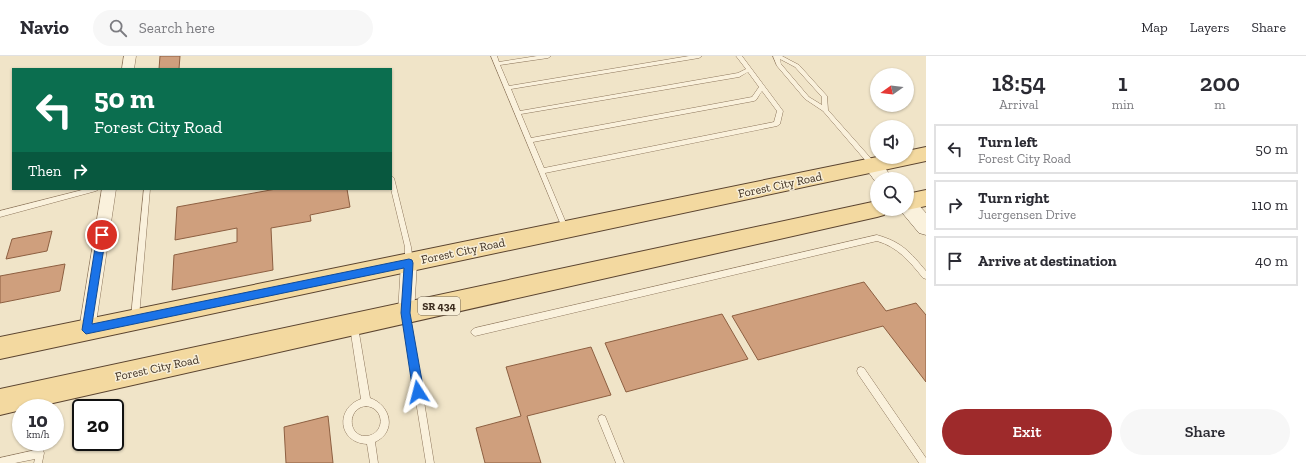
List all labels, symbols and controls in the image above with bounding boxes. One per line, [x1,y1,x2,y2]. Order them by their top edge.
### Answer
search box [93,10,373,46]
text: Navio [20,16,69,39]
icon: search [107,17,129,39]
text: Search here [139,19,215,37]
text: Map [1141,19,1168,36]
text: Layers [1190,19,1229,36]
text: Share [1251,19,1286,36]
north arrow [870,68,914,112]
map controls [870,68,914,216]
text: 18:54 [992,68,1046,97]
text: 1 [1118,68,1128,97]
text: 200 [1200,68,1240,97]
text: 50 m [94,82,155,115]
icon: left [28,84,80,136]
text: Arrival [999,97,1038,112]
text: min [1112,97,1134,112]
text: m [1214,97,1226,112]
text: Forest City Road [94,116,222,138]
button: sound [870,120,914,164]
text: Turn left [978,133,1038,151]
icon: left [944,138,966,160]
text: 50 m [1255,140,1288,158]
text: Forest City Road [978,151,1071,166]
icon: right [69,160,91,182]
text: Then [28,162,61,180]
street label: Forest City Road [737,169,824,201]
button: search [870,172,914,216]
text: Turn right [978,189,1049,207]
icon: right [944,194,966,216]
text: 110 m [1251,196,1288,214]
text: Juergensen Drive [978,207,1076,222]
pin [85,218,119,252]
icon: arrive [91,224,113,246]
street label: Forest City Road [420,235,507,267]
icon: arrive [944,250,966,272]
text: Arrive at destination [978,252,1117,270]
text: 40 m [1255,252,1288,270]
road number: SR 434 [418,297,460,315]
street label: Forest City Road [114,352,201,384]
position arrow [397,371,439,413]
speed limit sign: 20 [72,399,124,451]
text: 10 [28,408,48,432]
button: Exit [942,409,1112,455]
button: Share [1120,409,1290,455]
text: km/h [27,429,49,441]

